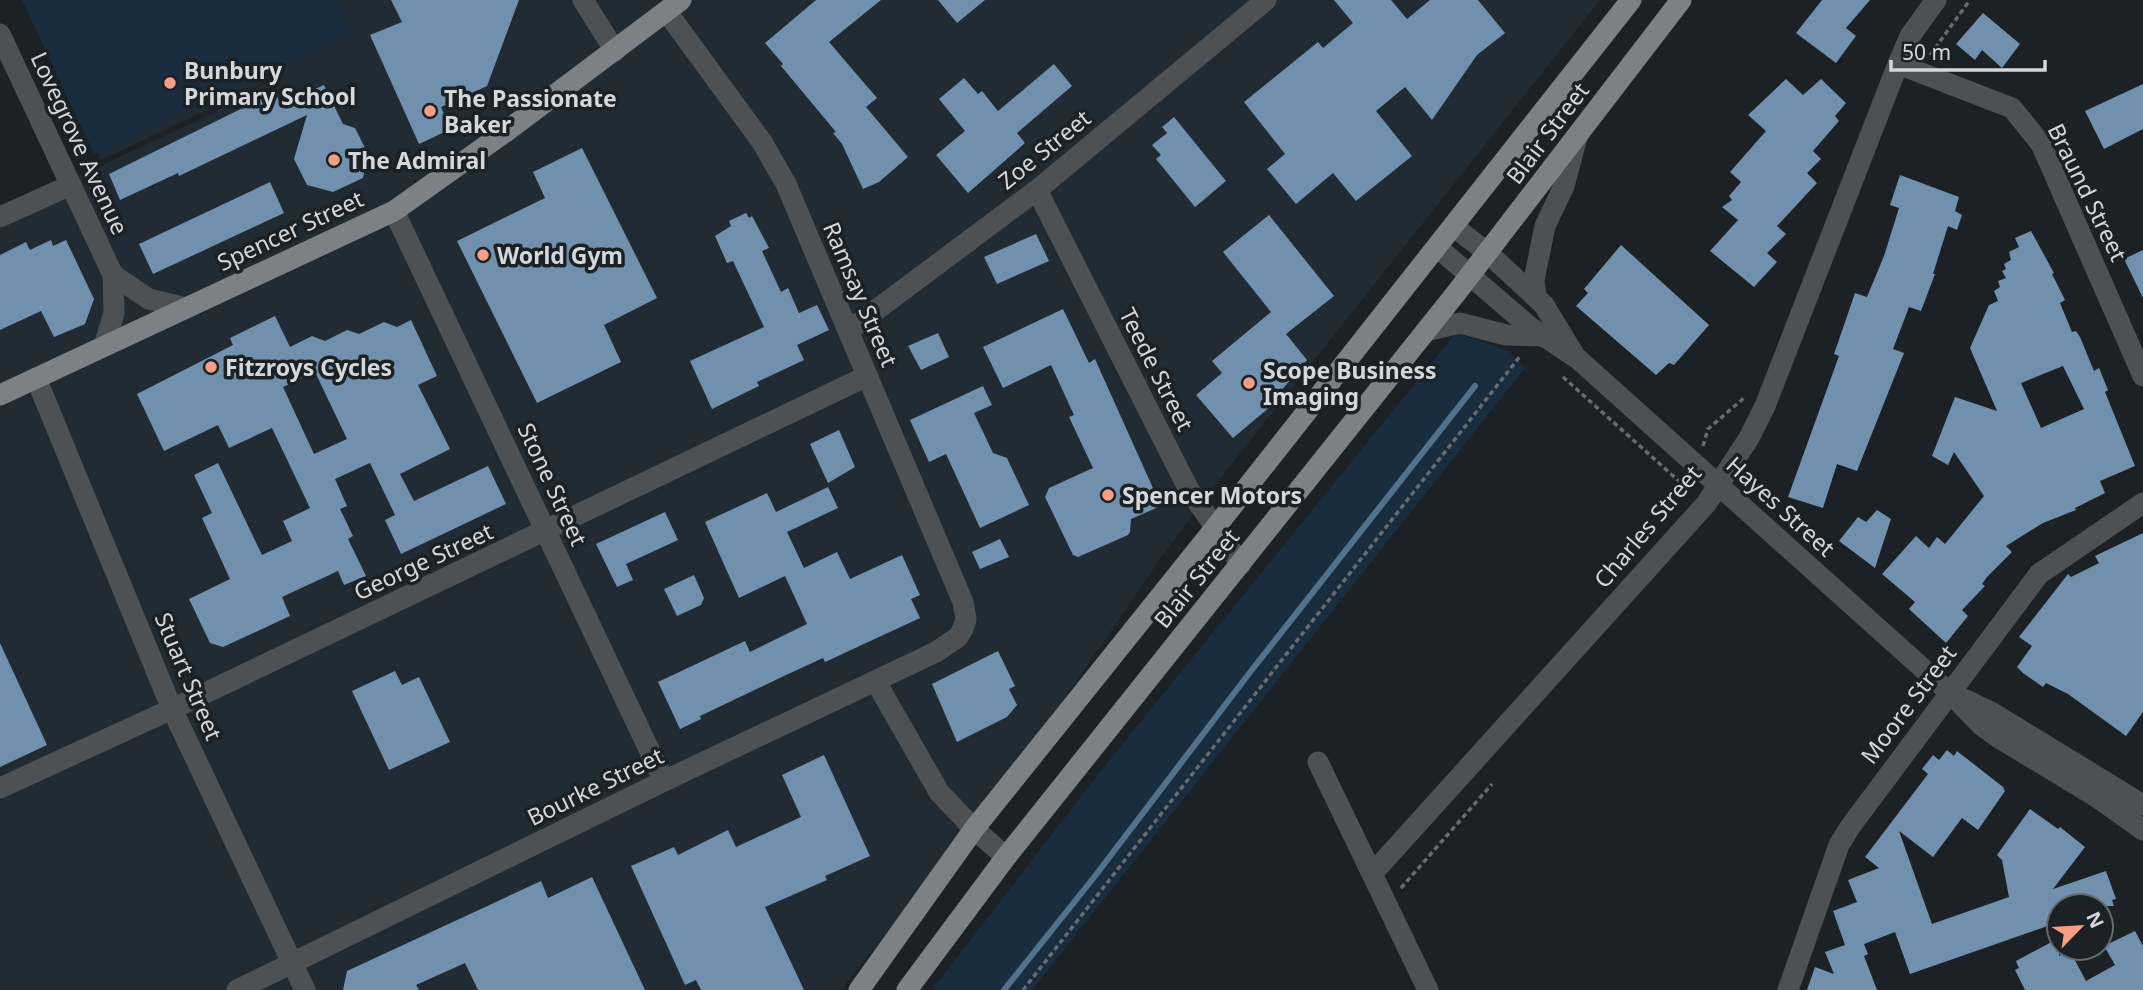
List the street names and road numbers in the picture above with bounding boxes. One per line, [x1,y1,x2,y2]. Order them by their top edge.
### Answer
street label: Lovegrove Avenue [24,46,136,240]
street label: Blair Street [1498,76,1596,190]
street label: Zoe Street [991,102,1097,196]
street label: Braund Street [2041,118,2135,266]
street label: Spencer Street [212,182,368,278]
street label: Ramsay Street [816,217,906,371]
street label: Teede Street [1112,302,1202,436]
street label: Stone Street [511,417,595,551]
street label: Hayes Street [1720,449,1842,563]
street label: Charles Street [1586,458,1708,594]
street label: George Street [348,515,498,607]
street label: Blair Street [1146,522,1246,634]
street label: Stuart Street [148,607,230,745]
street label: Moore Street [1853,638,1963,770]
street label: Bourke Street [521,739,669,833]

